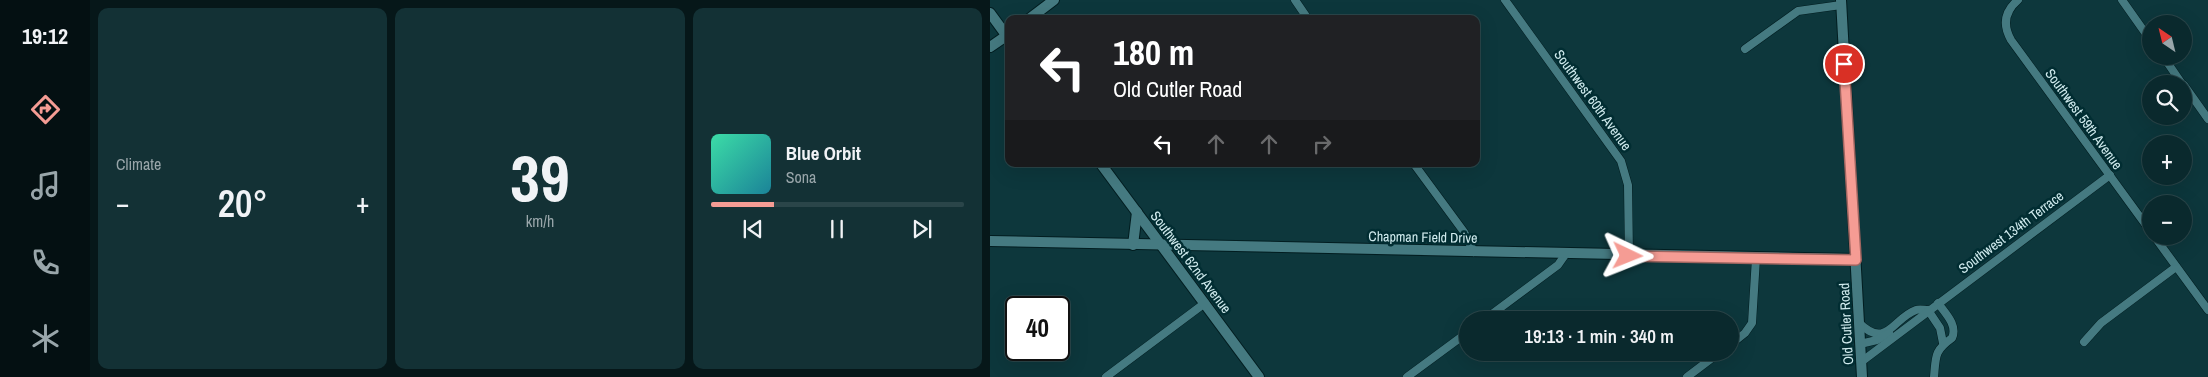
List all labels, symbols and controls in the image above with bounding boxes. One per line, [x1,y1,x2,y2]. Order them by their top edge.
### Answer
north arrow [2142,15,2192,65]
map controls [2142,15,2192,245]
text: 19:12 [22,21,68,51]
text: 180 m [1113,29,1194,76]
icon: left [1030,35,1095,100]
pin [1823,43,1865,85]
street label: Southwest 60th Avenue [1550,46,1636,154]
icon: arrive [1830,50,1858,78]
street label: Southwest 59th Avenue [2041,65,2127,173]
text: Old Cutler Road [1113,74,1242,104]
button: search [2142,75,2192,125]
icon: directions [28,92,63,127]
icon: left [1149,130,1177,158]
icon: ahead [1202,130,1230,158]
icon: ahead [1255,130,1283,158]
icon: right [1308,130,1336,158]
text: 39 [510,134,570,221]
button: + [2142,135,2192,185]
text: Blue Orbit [786,140,861,166]
text: Climate [116,153,161,175]
text: Sona [786,166,816,188]
icon: music [28,168,63,203]
text: 20° [218,178,268,229]
text: − [116,184,129,222]
text: + [356,184,369,222]
street label: Southwest 134th Terrace [1955,187,2067,277]
button: − [2142,195,2192,245]
street label: Southwest 62nd Avenue [1147,207,1235,317]
text: km/h [526,210,554,232]
icon: previous [739,215,767,243]
icon: pause [823,215,851,243]
icon: next [908,215,936,243]
street label: Chapman Field Drive [1368,227,1478,247]
position arrow [1601,229,1653,281]
icon: phone [28,245,63,280]
street label: Old Cutler Road [1835,282,1857,366]
speed limit sign: 40 [1005,296,1070,361]
icon: climate [28,321,63,356]
text: 19:13 · 1 min · 340 m [1524,323,1674,349]

